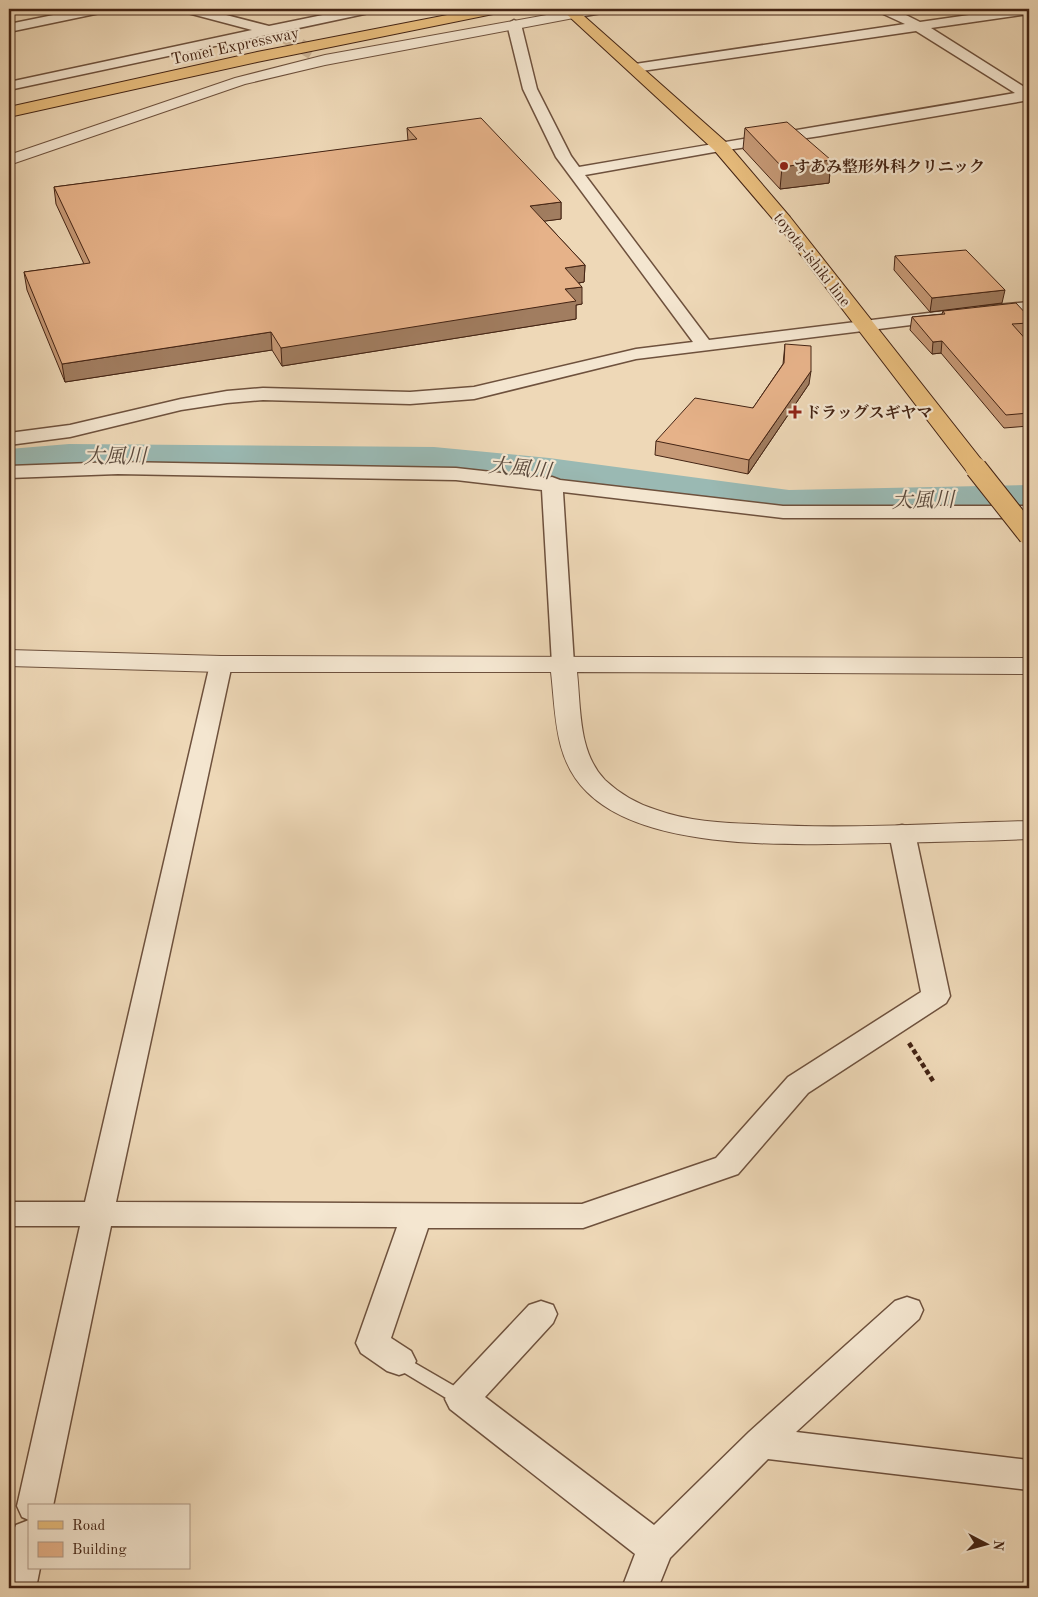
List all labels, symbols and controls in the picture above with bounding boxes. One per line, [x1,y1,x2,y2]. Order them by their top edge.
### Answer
street label: Tomei Expressway [170,25,301,68]
place label: すあみ整形外科クリニック [794,158,985,176]
marker: すあみ整形外科クリニック [778,160,790,172]
street label: toyota-ishiki line [770,210,853,310]
place label: ドラッグスギヤマ [805,404,933,422]
marker: ドラッグスギヤマ [789,406,801,418]
water label: 大風川 [84,445,148,468]
water label: 大風川 [487,454,554,483]
water label: 大風川 [891,488,957,513]
legend [28,1504,190,1570]
text: Road [72,1519,106,1534]
north arrow [960,1520,1010,1570]
text: N [990,1539,1005,1552]
text: Building [72,1543,127,1558]

